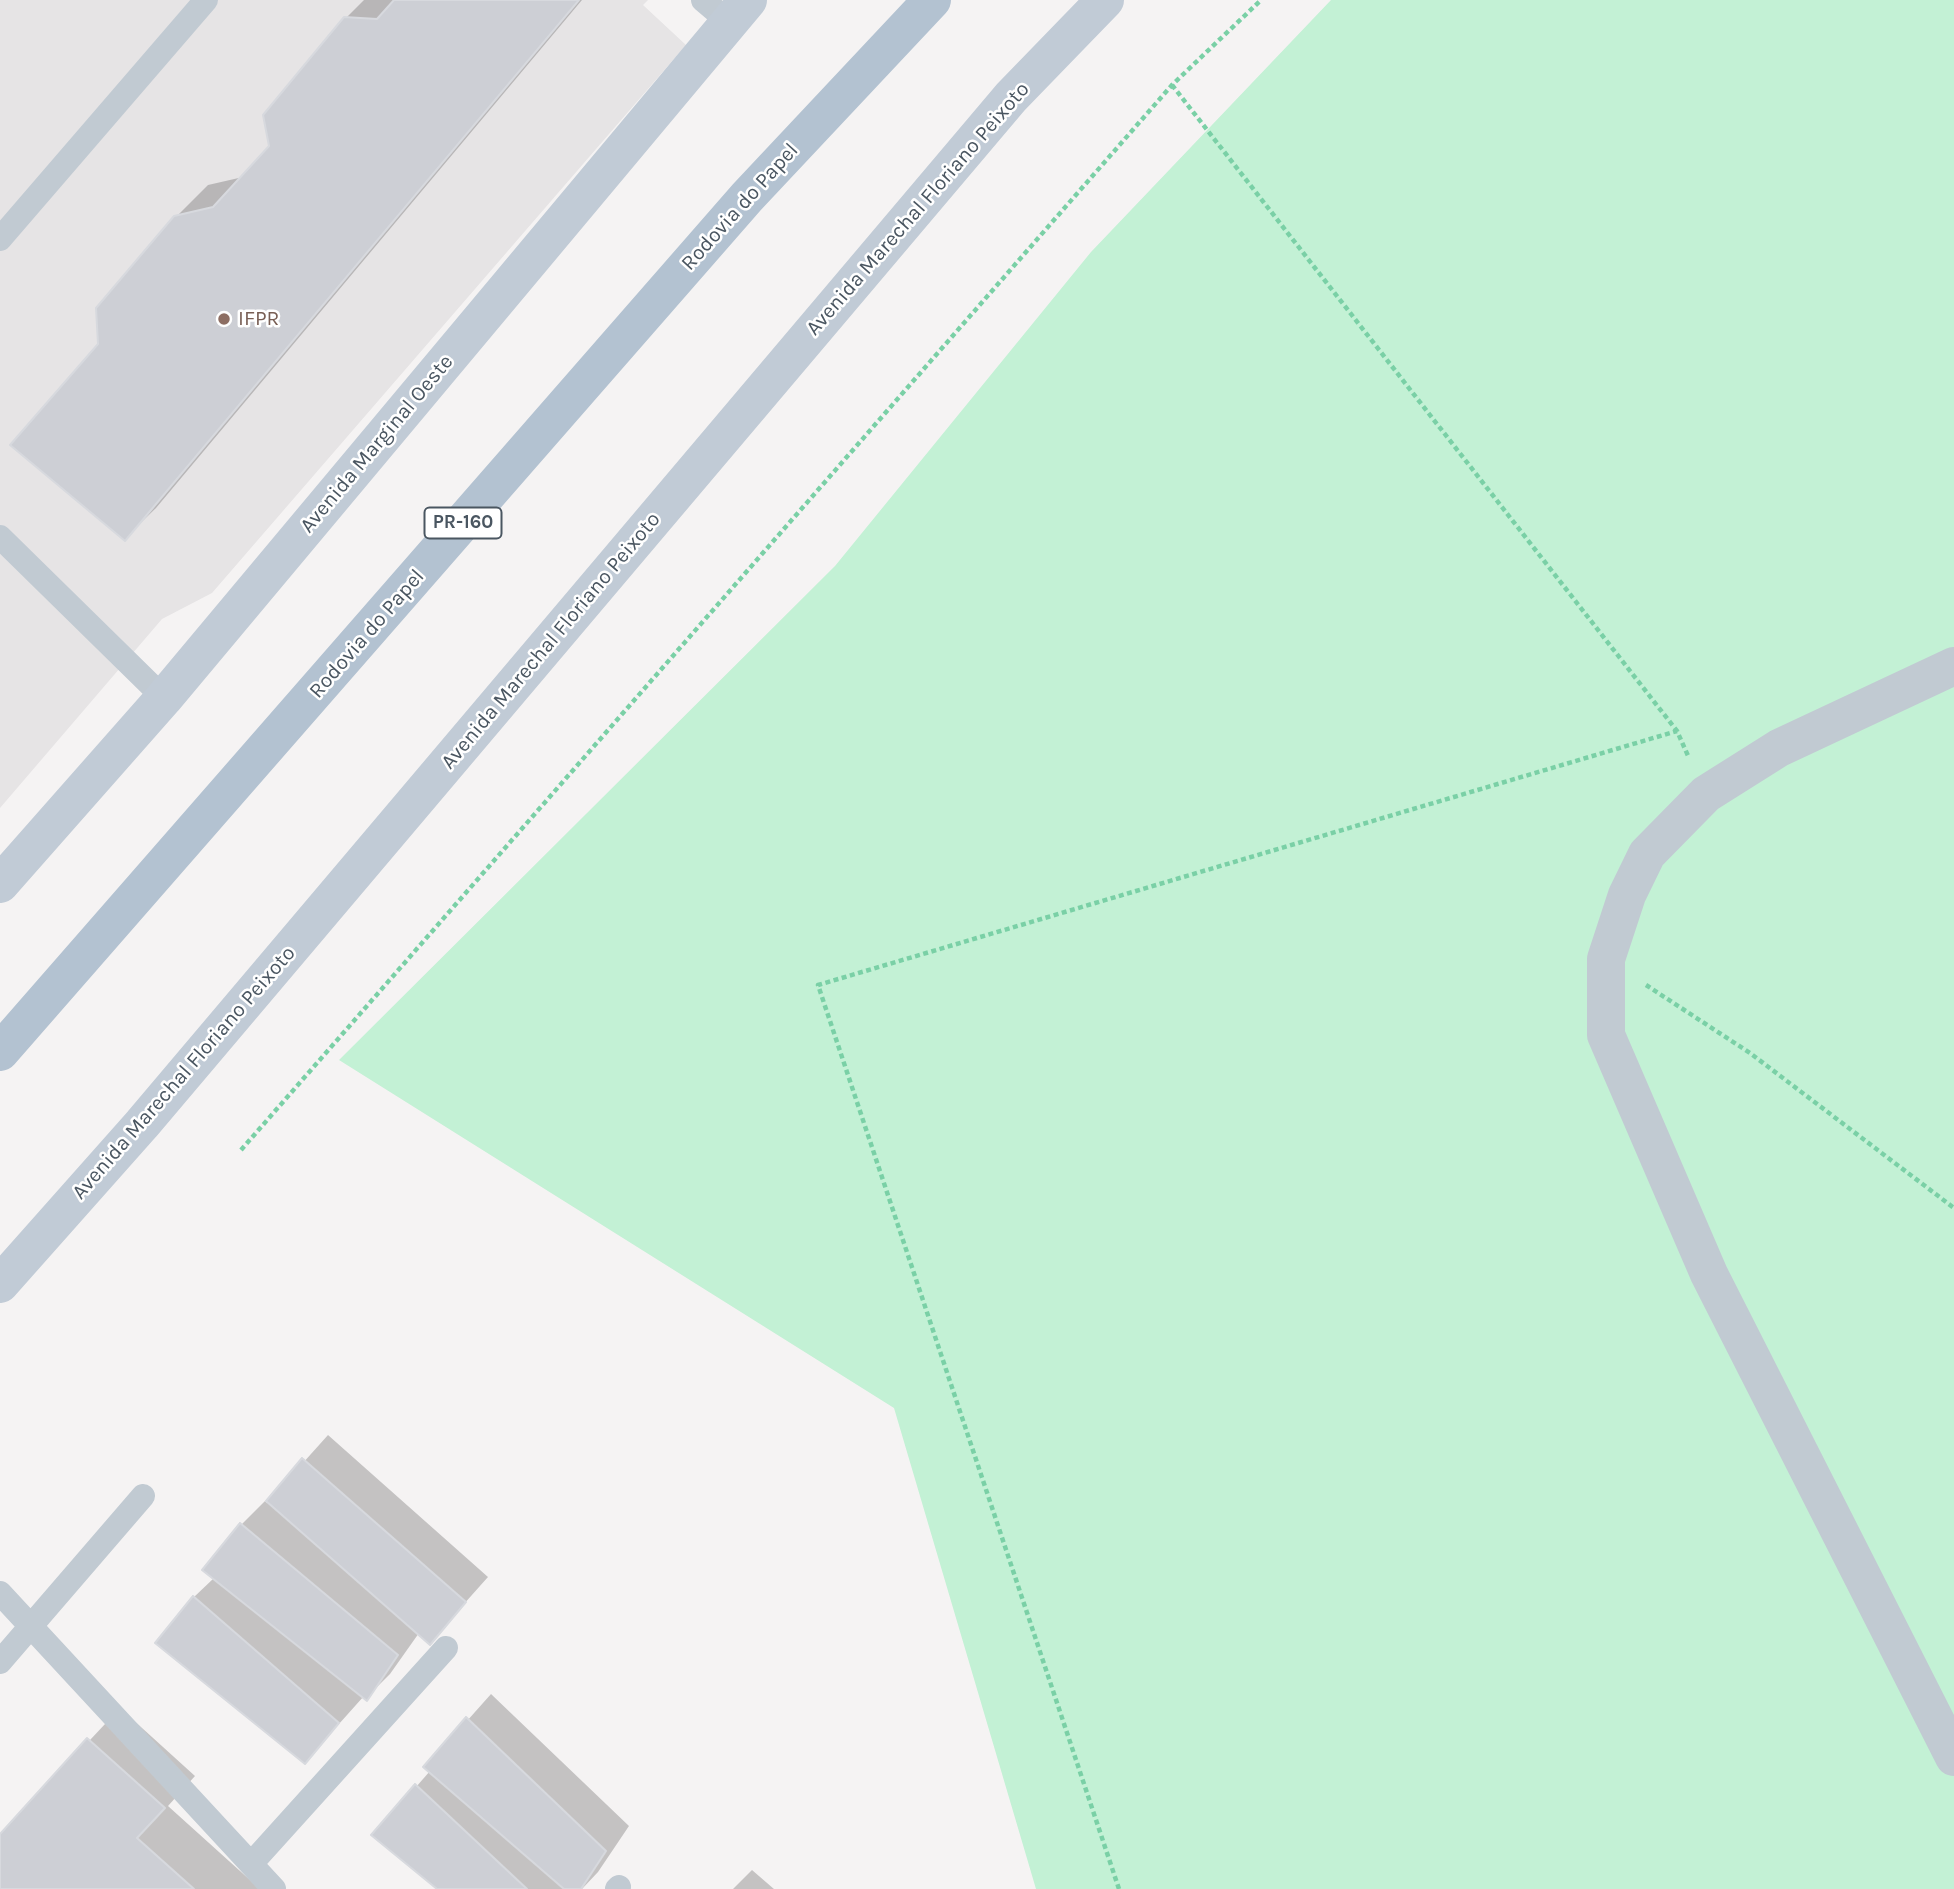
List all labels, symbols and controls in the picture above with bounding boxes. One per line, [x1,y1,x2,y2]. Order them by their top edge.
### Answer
street label: Avenida Marechal Floriano Peixoto [801,77,1035,341]
street label: Rodovia do Papel [676,138,804,276]
place label: IFPR [238,306,279,332]
marker: IFPR [216,311,232,327]
street label: Avenida Marginal Oeste [295,350,459,538]
street label: Avenida Marechal Floriano Peixoto [436,507,666,775]
road number: PR-160 [424,508,502,538]
street label: Rodovia do Papel [304,564,430,704]
street label: Avenida Marechal Floriano Peixoto [67,941,301,1205]

